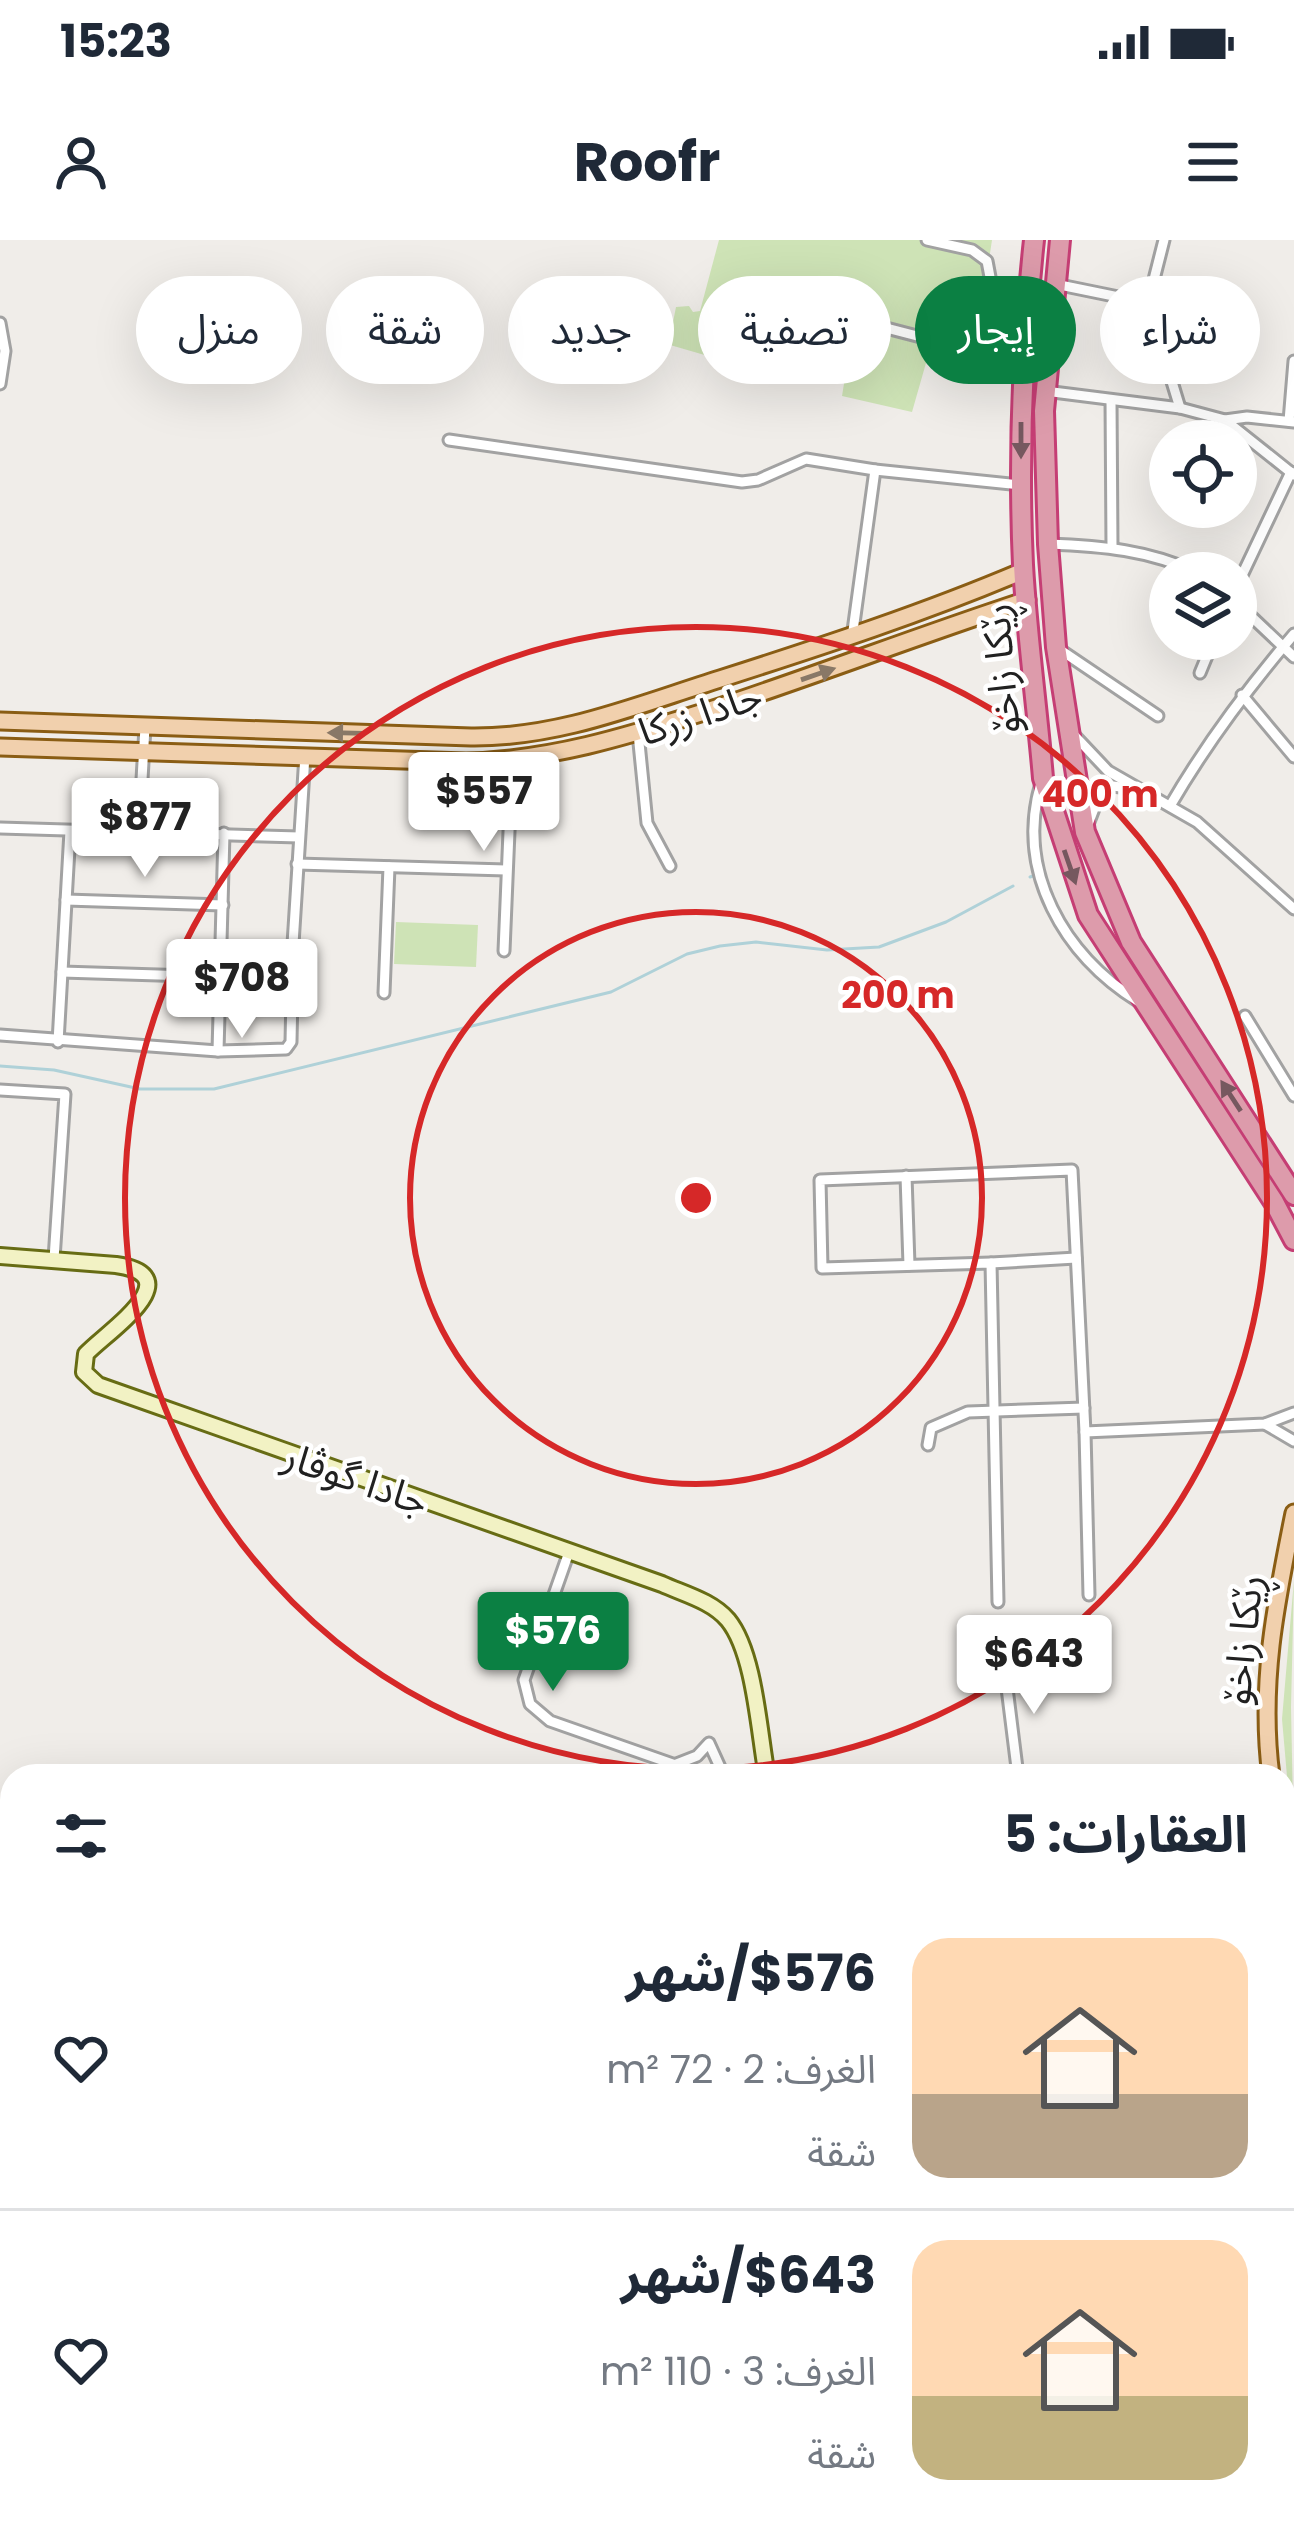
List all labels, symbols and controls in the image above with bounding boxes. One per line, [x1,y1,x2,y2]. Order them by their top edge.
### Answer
text: 15:23 [60,10,172,73]
text: Roofr [574,124,720,200]
icon: person [48,129,114,195]
icon: menu [1180,129,1246,195]
chip: منزل [136,276,302,384]
chip: شقة [326,276,484,384]
chip: جديد [508,276,674,384]
chip: تصفية [698,276,891,384]
chip: إيجار [915,276,1076,384]
chip: شراء [1100,276,1260,384]
map controls [1149,420,1257,660]
button: locate [1149,420,1257,528]
one-way arrow [1011,422,1030,460]
button: layers [1149,552,1257,660]
street label: ڕێکا زاخۆ [967,601,1038,736]
one-way arrow [800,664,836,682]
street label: جادا زرکا [631,668,769,759]
one-way arrow [326,724,364,743]
pin: $557 [413,752,555,854]
text: $557 [435,763,533,818]
text: 400 m [1041,769,1159,820]
pin: $877 [74,778,216,880]
text: $877 [99,789,191,844]
one-way arrow [1062,849,1080,885]
pin: $708 [171,939,313,1041]
text: $708 [193,950,291,1005]
text: 200 m [841,970,955,1021]
one-way arrow [1220,1080,1242,1113]
centre of rings [675,1177,717,1219]
street label: جادا گوڤار [275,1428,436,1529]
street label: ڕێکا زاخۆ [1208,1572,1281,1708]
pin: $576 [482,1592,624,1694]
text: $576 [505,1603,601,1658]
pin: $643 [963,1615,1105,1717]
text: $643 [984,1626,1084,1681]
text: العقارات: 5 [1003,1798,1248,1870]
icon: filters [48,1803,114,1869]
text: $576/شهر [626,1937,876,2009]
icon: home [1008,1986,1152,2130]
icon: heart [48,2025,114,2091]
text: الغرف: 2 · 72 m² [606,2042,876,2097]
text: شقة [807,2125,876,2180]
text: $643/شهر [621,2239,876,2311]
icon: home [1008,2288,1152,2432]
icon: heart [48,2327,114,2393]
text: الغرف: 3 · 110 m² [600,2344,876,2399]
text: شقة [807,2427,876,2482]

